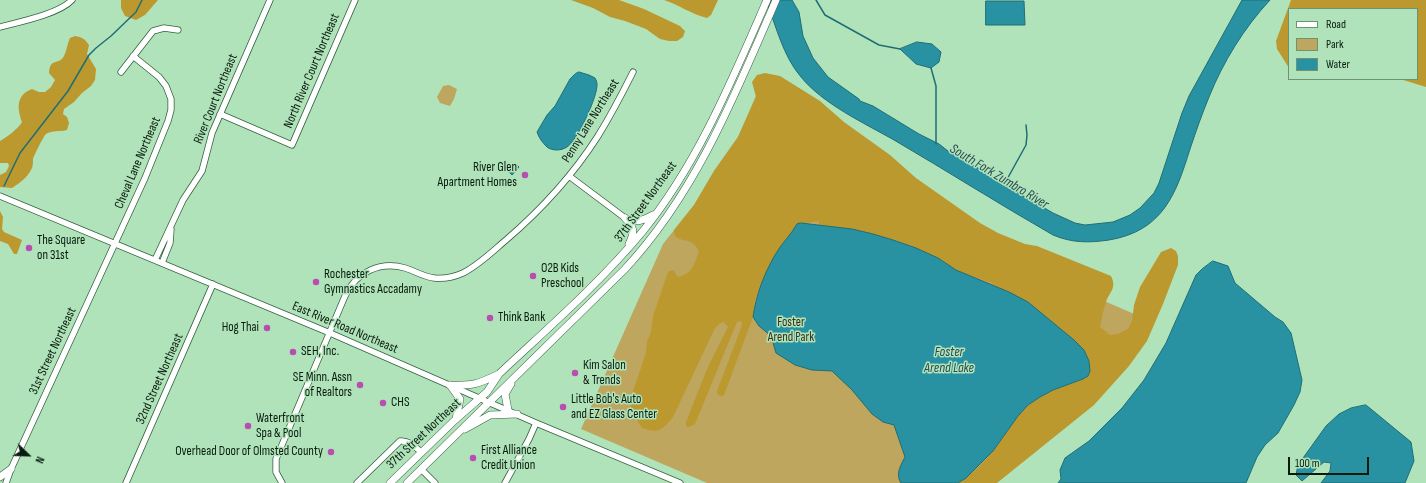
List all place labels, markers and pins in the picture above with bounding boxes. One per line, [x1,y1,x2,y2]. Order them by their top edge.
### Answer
place label: River Glen Apartment Homes [437,160,517,191]
marker: River Glen Apartment Homes [520,170,530,180]
place label: The Square on 31st [37,233,85,264]
marker: The Square on 31st [24,243,34,253]
place label: O2B Kids Preschool [541,261,584,292]
place label: Rochester Gymnastics Accadamy [324,267,422,298]
marker: O2B Kids Preschool [528,271,538,281]
marker: Rochester Gymnastics Accadamy [311,277,321,287]
place label: Think Bank [498,310,545,326]
marker: Think Bank [485,313,495,323]
place label: Hog Thai [222,320,259,336]
marker: Hog Thai [262,323,272,333]
place label: SEH, Inc. [301,344,339,360]
marker: SEH, Inc. [288,347,298,357]
place label: Kim Salon & Trends [583,358,626,389]
marker: Kim Salon & Trends [570,368,580,378]
place label: SE Minn. Assn of Realtors [293,370,352,401]
marker: SE Minn. Assn of Realtors [355,380,365,390]
place label: Little Bob's Auto and EZ Glass Center [571,392,657,423]
place label: CHS [391,395,409,411]
marker: CHS [378,398,388,408]
marker: Little Bob's Auto and EZ Glass Center [558,402,568,412]
place label: Waterfront Spa & Pool [256,411,304,442]
marker: Waterfront Spa & Pool [243,421,253,431]
place label: First Alliance Credit Union [481,443,537,474]
place label: Overhead Door of Olmsted County [175,444,323,460]
marker: Overhead Door of Olmsted County [326,447,336,457]
marker: First Alliance Credit Union [468,453,478,463]

